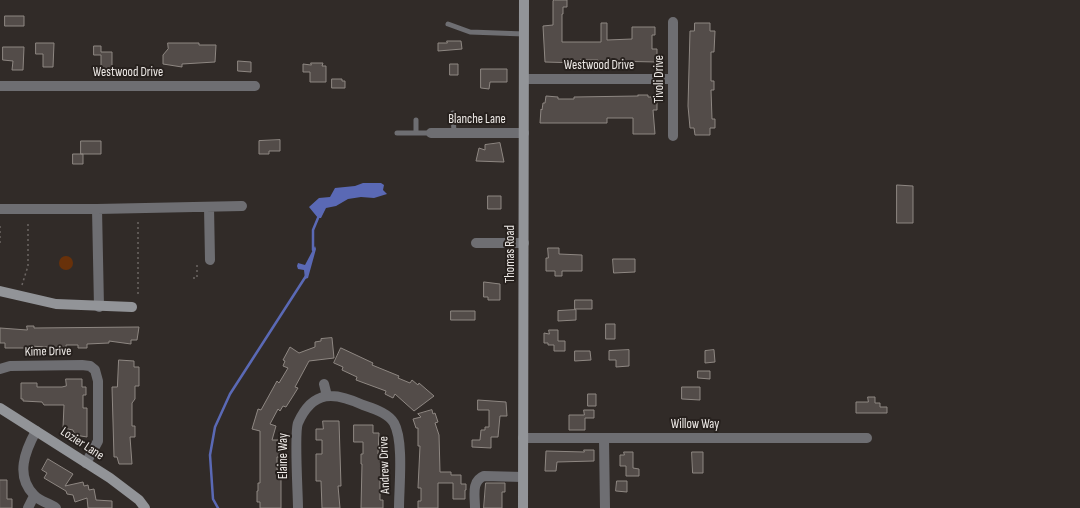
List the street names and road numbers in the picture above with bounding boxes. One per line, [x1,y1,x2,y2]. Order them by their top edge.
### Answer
street label: Tivoli Drive [652,55,668,103]
street label: Westwood Drive [564,58,634,74]
street label: Westwood Drive [93,65,163,81]
street label: Blanche Lane [448,112,506,128]
street label: Thomas Road [503,225,519,283]
street label: Kime Drive [25,344,71,360]
street label: Willow Way [671,417,719,433]
street label: Lozier Lane [57,424,107,464]
street label: Elaine Way [276,433,292,479]
street label: Andrew Drive [376,436,394,494]

